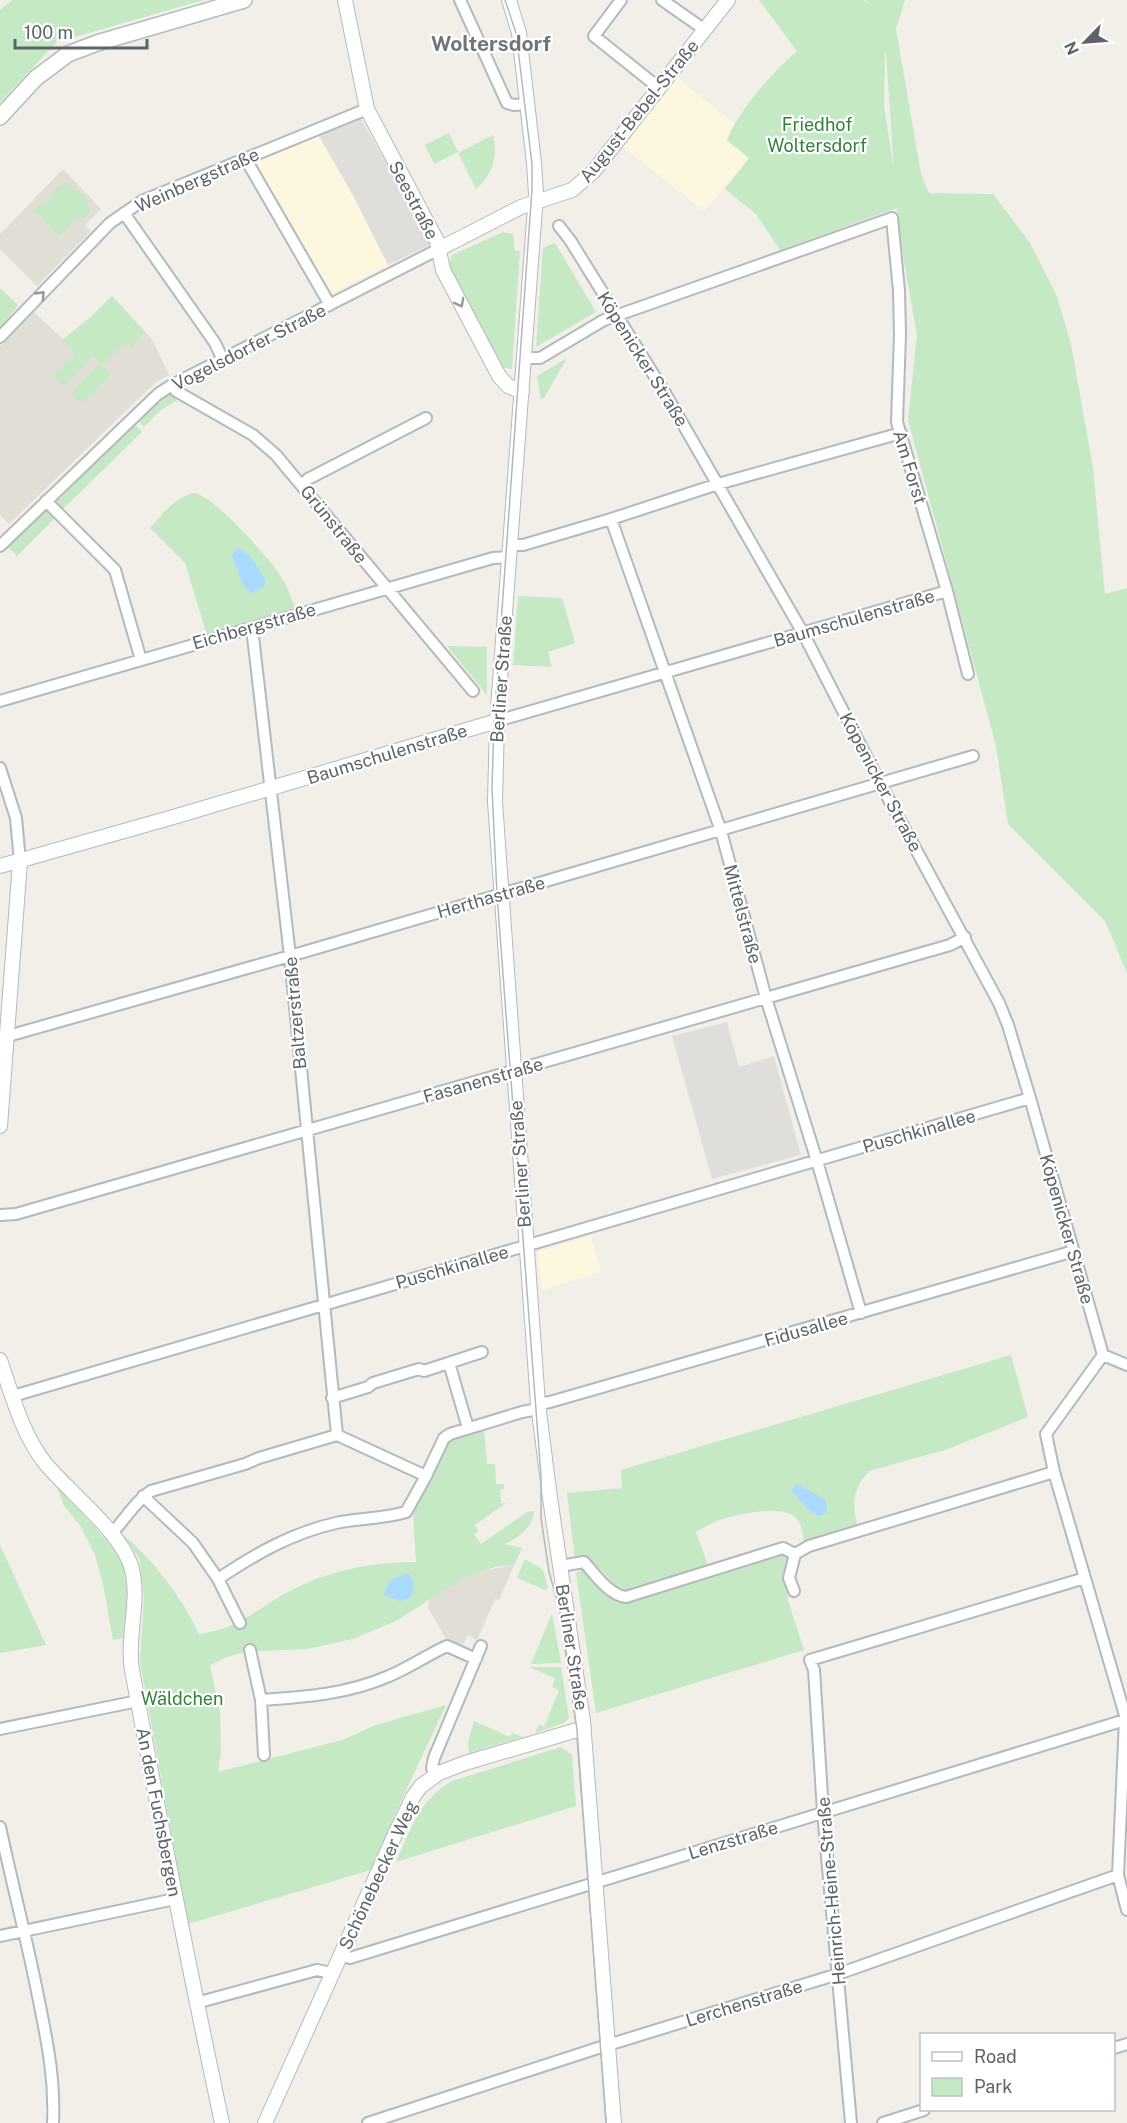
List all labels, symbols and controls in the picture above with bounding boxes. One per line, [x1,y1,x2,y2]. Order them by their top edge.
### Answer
scale bar [15,12,147,50]
north arrow [1055,12,1115,72]
text: 100 m [24,22,73,43]
district label: Woltersdorf [431,31,551,56]
street label: August-Bebel-Straße [575,35,703,187]
text: N [1061,38,1083,58]
park label: Friedhof Woltersdorf [767,114,867,156]
street label: Weinbergstraße [132,143,262,217]
street label: Seestraße [385,157,443,243]
street label: Köpenicker Straße [593,288,693,430]
one-way arrow [33,291,44,302]
one-way arrow [453,297,464,307]
street label: Vogelsdorfer Straße [169,299,329,395]
street label: Am Forst [889,427,931,507]
street label: Grünstraße [296,481,372,567]
street label: Baumschulenstraße [771,585,937,651]
street label: Eichbergstraße [190,598,318,654]
street label: Berliner Straße [486,615,516,743]
street label: Köpenicker Straße [835,709,927,855]
street label: Baumschulenstraße [304,720,470,788]
street label: Mittelstraße [720,862,766,966]
street label: Herthastraße [435,872,547,922]
street label: Baltzerstraße [280,956,310,1070]
street label: Fasanenstraße [421,1053,545,1107]
street label: Berliner Straße [505,1100,535,1228]
street label: Puschkinallee [860,1105,978,1157]
street label: Köpenicker Straße [1036,1152,1098,1306]
street label: Puschkinallee [393,1241,511,1293]
street label: Fidusallee [762,1307,850,1351]
street label: Berliner Straße [552,1582,592,1712]
park label: Wäldchen [141,1688,223,1709]
street label: An den Fuchsbergen [132,1725,186,1899]
street label: Heinrich-Heine-Straße [812,1796,850,1986]
street label: Schönebecker Weg [334,1797,422,1953]
street label: Lenzstraße [686,1816,780,1864]
street label: Lerchenstraße [683,1975,805,2031]
legend [920,2033,1115,2111]
text: Road [974,2046,1017,2067]
text: Park [974,2076,1012,2097]

